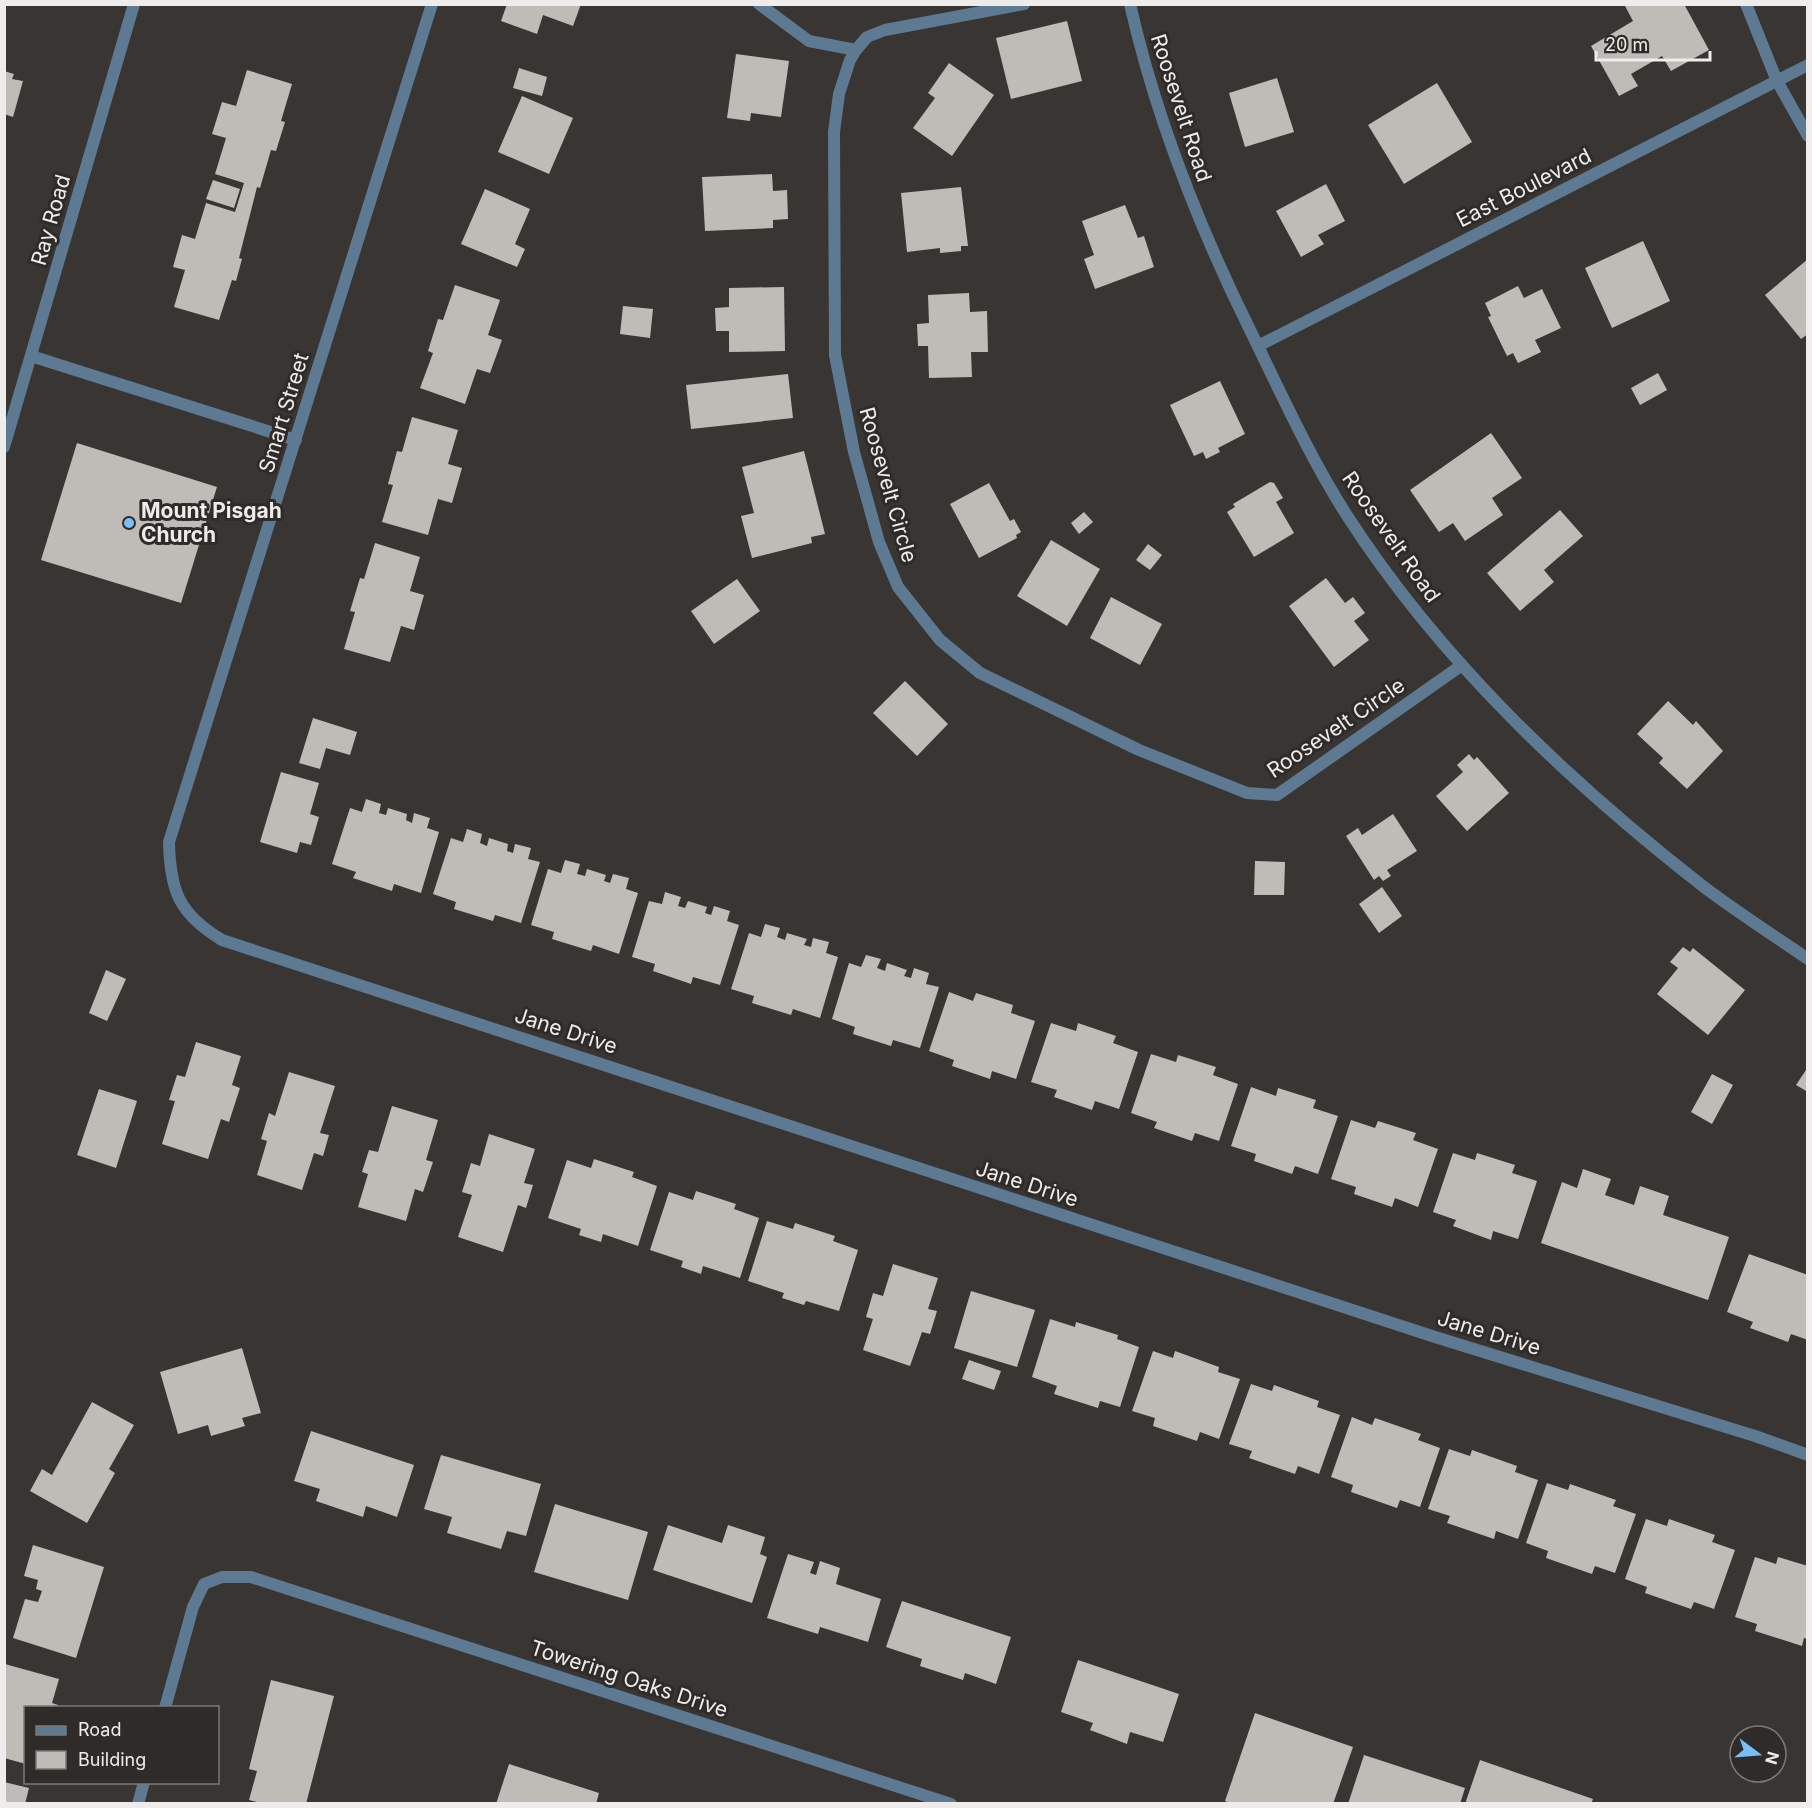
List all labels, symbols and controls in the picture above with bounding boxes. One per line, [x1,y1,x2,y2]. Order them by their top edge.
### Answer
scale bar [1596,24,1710,62]
street label: Roosevelt Road [1146,31,1217,185]
text: 20 m [1605,34,1648,55]
street label: East Boulevard [1452,143,1595,232]
street label: Ray Road [26,172,75,268]
street label: Smart Street [253,350,314,476]
street label: Roosevelt Circle [854,404,923,565]
street label: Roosevelt Road [1337,467,1446,607]
place label: Mount Pisgah Church [141,498,282,547]
marker: Mount Pisgah Church [122,516,136,530]
street label: Roosevelt Circle [1262,672,1409,783]
street label: Jane Drive [512,1002,621,1059]
street label: Jane Drive [973,1155,1082,1212]
street label: Jane Drive [1435,1305,1544,1360]
street label: Towering Oaks Drive [527,1635,731,1722]
legend [24,1706,219,1784]
text: Road [78,1719,121,1740]
north arrow [1728,1724,1788,1784]
text: Building [78,1749,146,1770]
text: N [1761,1750,1784,1767]

